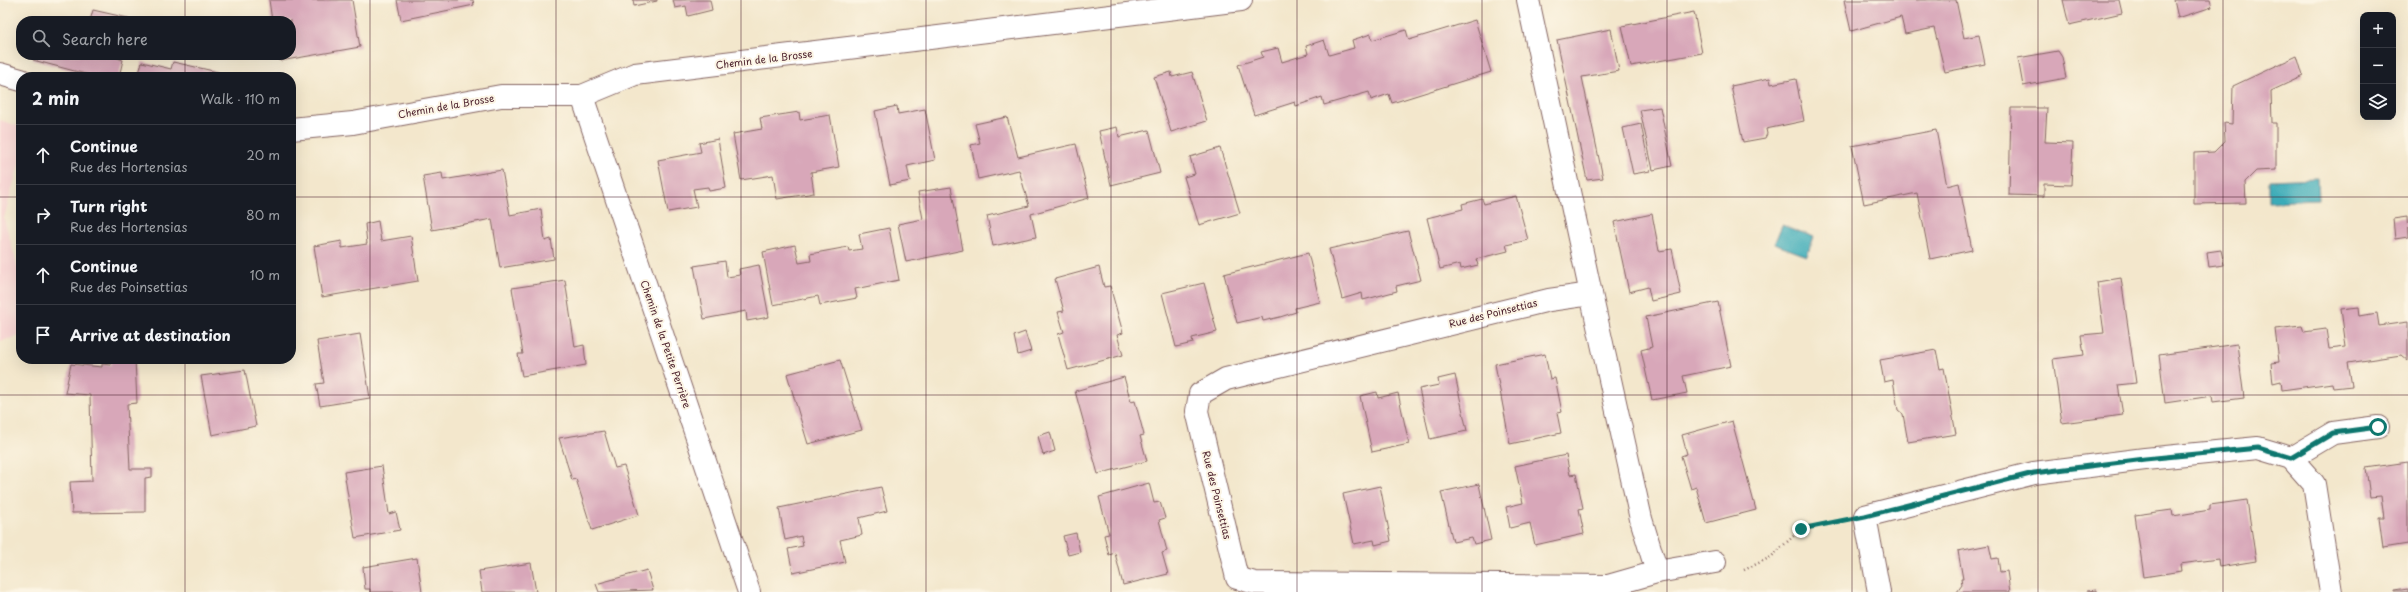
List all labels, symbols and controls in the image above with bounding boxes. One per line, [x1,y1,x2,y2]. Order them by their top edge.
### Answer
map controls [2360,12,2396,120]
button: + [2360,12,2396,48]
search box [16,16,296,60]
icon: search [30,27,52,49]
text: Search here [62,27,148,50]
street label: Chemin de la Brosse [715,45,813,72]
button: − [2360,48,2396,84]
button: layers [2360,84,2396,120]
text: 2 min [32,85,79,111]
text: Walk · 110 m [201,89,280,108]
street label: Chemin de la Brosse [397,90,495,121]
text: Continue [70,134,138,157]
icon: ahead [32,144,54,166]
text: 20 m [246,145,280,164]
text: Rue des Hortensias [70,157,187,176]
text: Turn right [70,194,147,217]
icon: right [32,204,54,226]
text: 80 m [246,205,280,224]
text: Rue des Hortensias [70,217,187,236]
text: Continue [70,254,138,277]
icon: ahead [32,264,54,286]
text: 10 m [250,265,280,284]
text: Rue des Poinsettias [70,277,188,296]
street label: Chemin de la Petite Perrière [637,278,696,410]
street label: Rue des Poinsettias [1447,294,1539,331]
text: Arrive at destination [70,323,231,346]
icon: arrive [32,324,54,346]
route start [2369,418,2387,436]
street label: Rue des Poinsettias [1199,449,1236,541]
route end [1792,520,1810,538]

